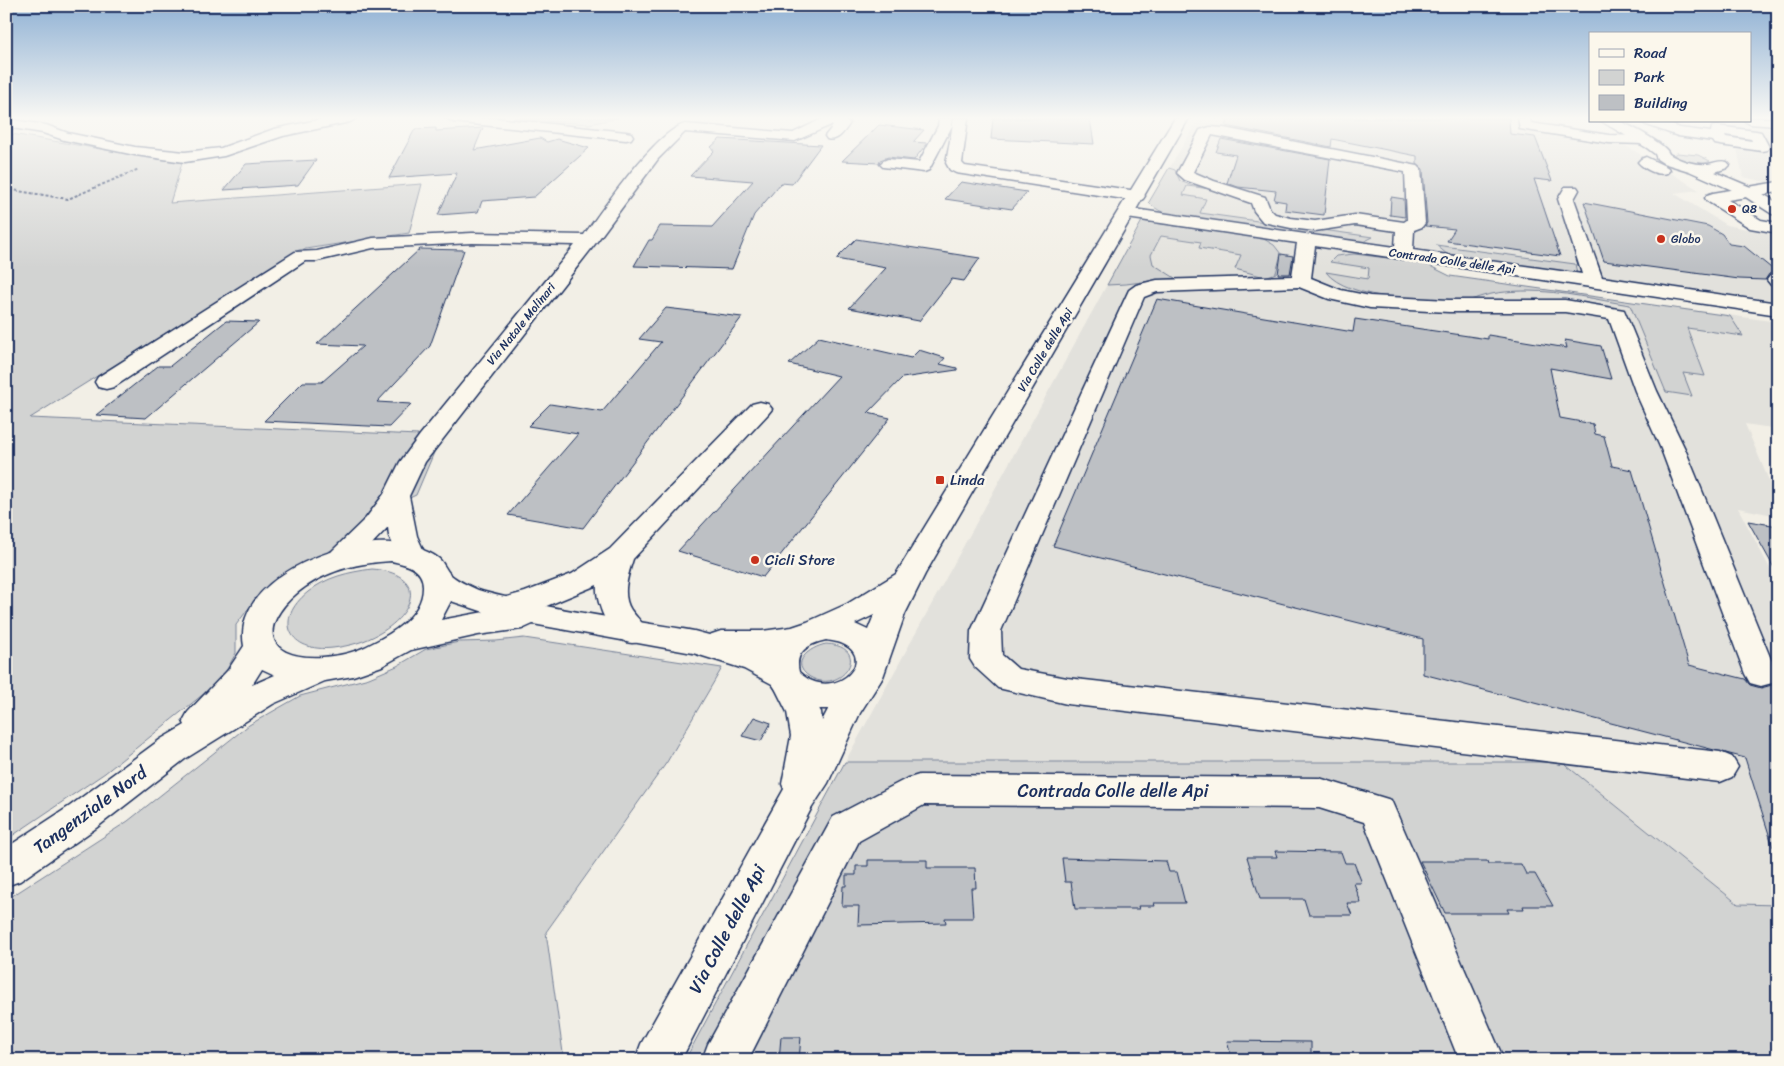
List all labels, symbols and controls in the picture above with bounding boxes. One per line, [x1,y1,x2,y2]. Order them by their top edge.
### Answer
legend [1589,32,1752,122]
text: Road [1634,40,1667,66]
text: Park [1634,64,1665,90]
text: Building [1634,90,1688,116]
place label: Q8 [1742,198,1757,220]
marker: Q8 [1726,203,1738,215]
place label: Globo [1671,228,1701,250]
marker: Globo [1655,233,1667,245]
street label: Contrada Colle delle Api [1387,241,1517,281]
street label: Via Natale Molinari [481,277,562,370]
street label: Via Colle delle Api [1011,303,1079,396]
place label: Linda [950,467,985,493]
marker: Linda [934,474,946,486]
place label: Cicli Store [765,547,835,573]
marker: Cicli Store [749,554,761,566]
street label: Tangenziale Nord [26,756,155,863]
street label: Contrada Colle delle Api [1018,775,1209,807]
street label: Via Colle delle Api [679,858,775,999]

